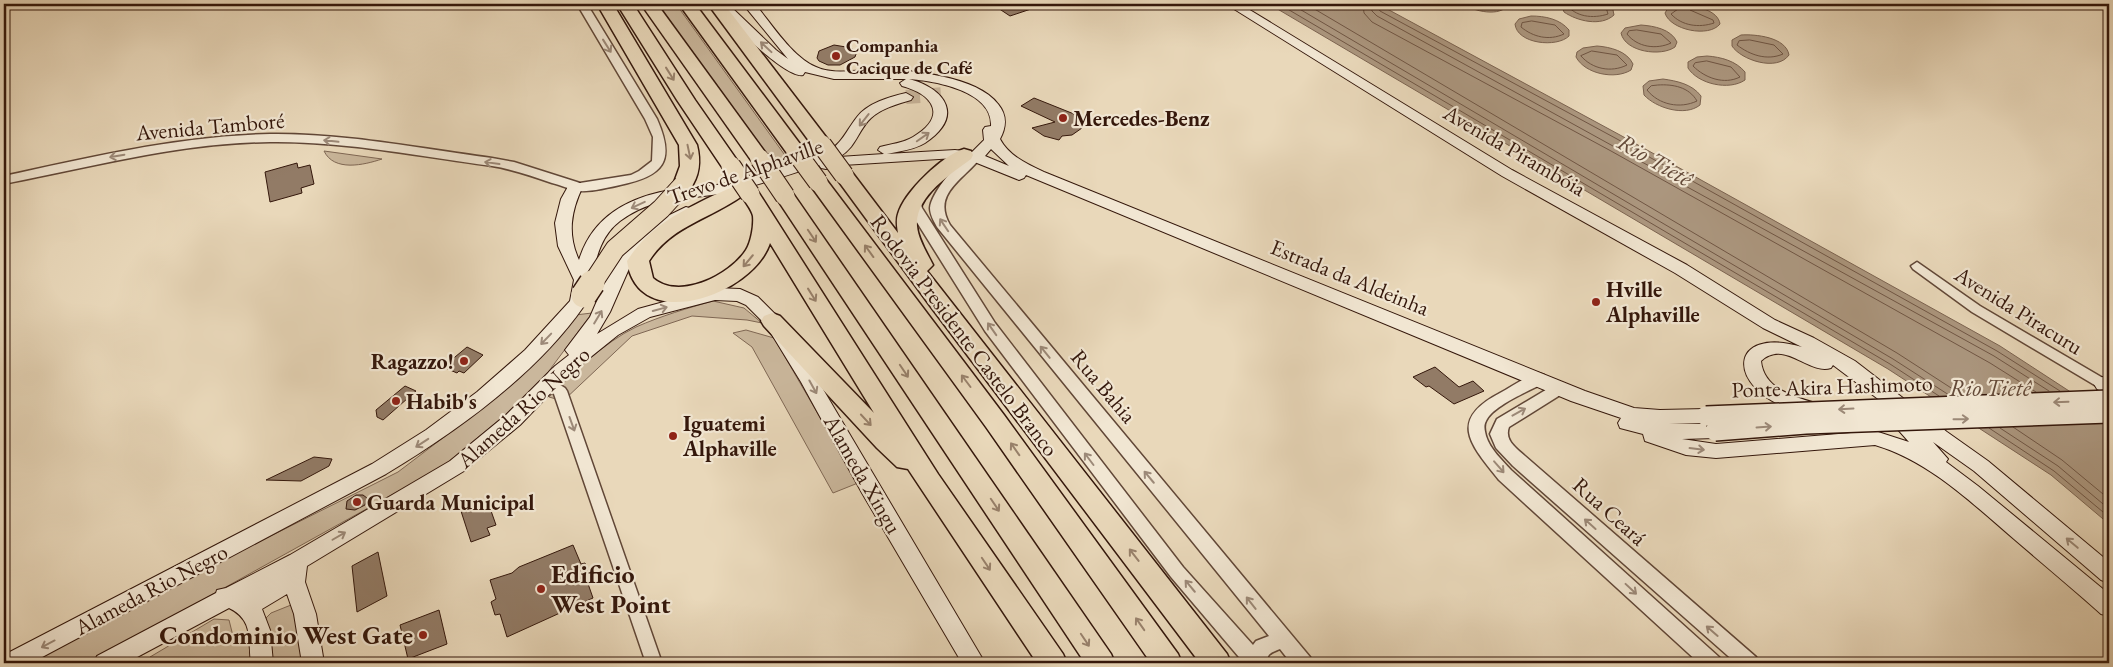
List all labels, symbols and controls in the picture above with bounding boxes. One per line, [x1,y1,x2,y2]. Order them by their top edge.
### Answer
place label: Companhia Cacique de Café [846,33,973,80]
one-way arrow [602,38,612,52]
one-way arrow [759,41,772,53]
marker: Companhia Cacique de Café [830,50,842,62]
one-way arrow [665,67,675,81]
street label: Avenida Pirambóia [1437,97,1591,203]
place label: Mercedes-Benz [1073,104,1210,133]
street label: Avenida Tamboré [133,106,286,148]
marker: Mercedes-Benz [1057,112,1069,124]
one-way arrow [859,113,869,127]
water label: Rio Tietê [1612,126,1700,194]
street label: Trevo de Alphaville [664,131,827,212]
one-way arrow [916,132,930,142]
one-way arrow [323,136,339,146]
one-way arrow [685,144,694,160]
one-way arrow [109,151,125,161]
one-way arrow [484,157,500,167]
one-way arrow [631,201,646,210]
street label: Rodovia Presidente Castelo Branco [864,208,1065,462]
one-way arrow [939,218,949,232]
one-way arrow [807,229,817,243]
street label: Estrada da Aldeinha [1266,232,1434,323]
one-way arrow [863,245,874,258]
one-way arrow [743,254,754,267]
street label: Avenida Piracuru [1948,259,2089,362]
place label: Hville Alphaville [1605,275,1700,329]
one-way arrow [808,287,818,301]
marker: Hville Alphaville [1590,296,1602,308]
one-way arrow [652,304,668,313]
one-way arrow [594,310,604,324]
one-way arrow [987,322,997,336]
one-way arrow [540,333,552,345]
street label: Alameda Rio Negro [450,340,596,475]
street label: Rua Bahia [1064,343,1143,429]
one-way arrow [1040,345,1051,358]
place label: Ragazzo! [371,347,454,376]
marker: Ragazzo! [458,355,470,367]
one-way arrow [899,363,909,377]
street label: Ponte Akira Hashimoto [1731,368,1933,405]
water label: Rio Tietê [1949,372,2033,403]
one-way arrow [960,375,971,389]
one-way arrow [808,379,818,393]
place label: Habib's [406,387,477,416]
marker: Habib's [390,395,402,407]
one-way arrow [2053,397,2069,406]
one-way arrow [1838,405,1854,414]
one-way arrow [1511,407,1526,416]
place label: Iguatemi Alphaville [682,409,777,463]
street label: Alameda Xingu [816,409,909,539]
one-way arrow [860,413,872,426]
one-way arrow [1953,415,1969,424]
one-way arrow [568,416,577,431]
one-way arrow [1755,423,1771,432]
marker: Iguatemi Alphaville [667,430,679,442]
one-way arrow [415,438,429,448]
one-way arrow [1010,442,1020,456]
one-way arrow [1689,444,1705,454]
one-way arrow [1084,452,1094,466]
one-way arrow [1493,461,1504,474]
one-way arrow [1143,470,1155,483]
street label: Rua Ceará [1567,471,1653,552]
place label: Guarda Municipal [367,488,535,517]
marker: Guarda Municipal [351,496,363,508]
one-way arrow [990,498,1000,512]
one-way arrow [1584,518,1597,529]
one-way arrow [331,530,345,540]
street label: Alameda Rio Negro [69,537,233,642]
one-way arrow [2066,537,2079,548]
one-way arrow [1129,548,1139,562]
place label: Edificio West Point [551,557,671,621]
one-way arrow [981,557,991,571]
one-way arrow [1184,580,1196,593]
marker: Edificio West Point [535,583,547,595]
one-way arrow [1624,583,1637,595]
one-way arrow [1246,597,1257,610]
one-way arrow [1134,617,1145,631]
place label: Condominio West Gate [159,618,413,652]
one-way arrow [1706,625,1719,637]
marker: Condominio West Gate [417,629,429,641]
one-way arrow [1080,633,1090,647]
one-way arrow [41,640,56,649]

